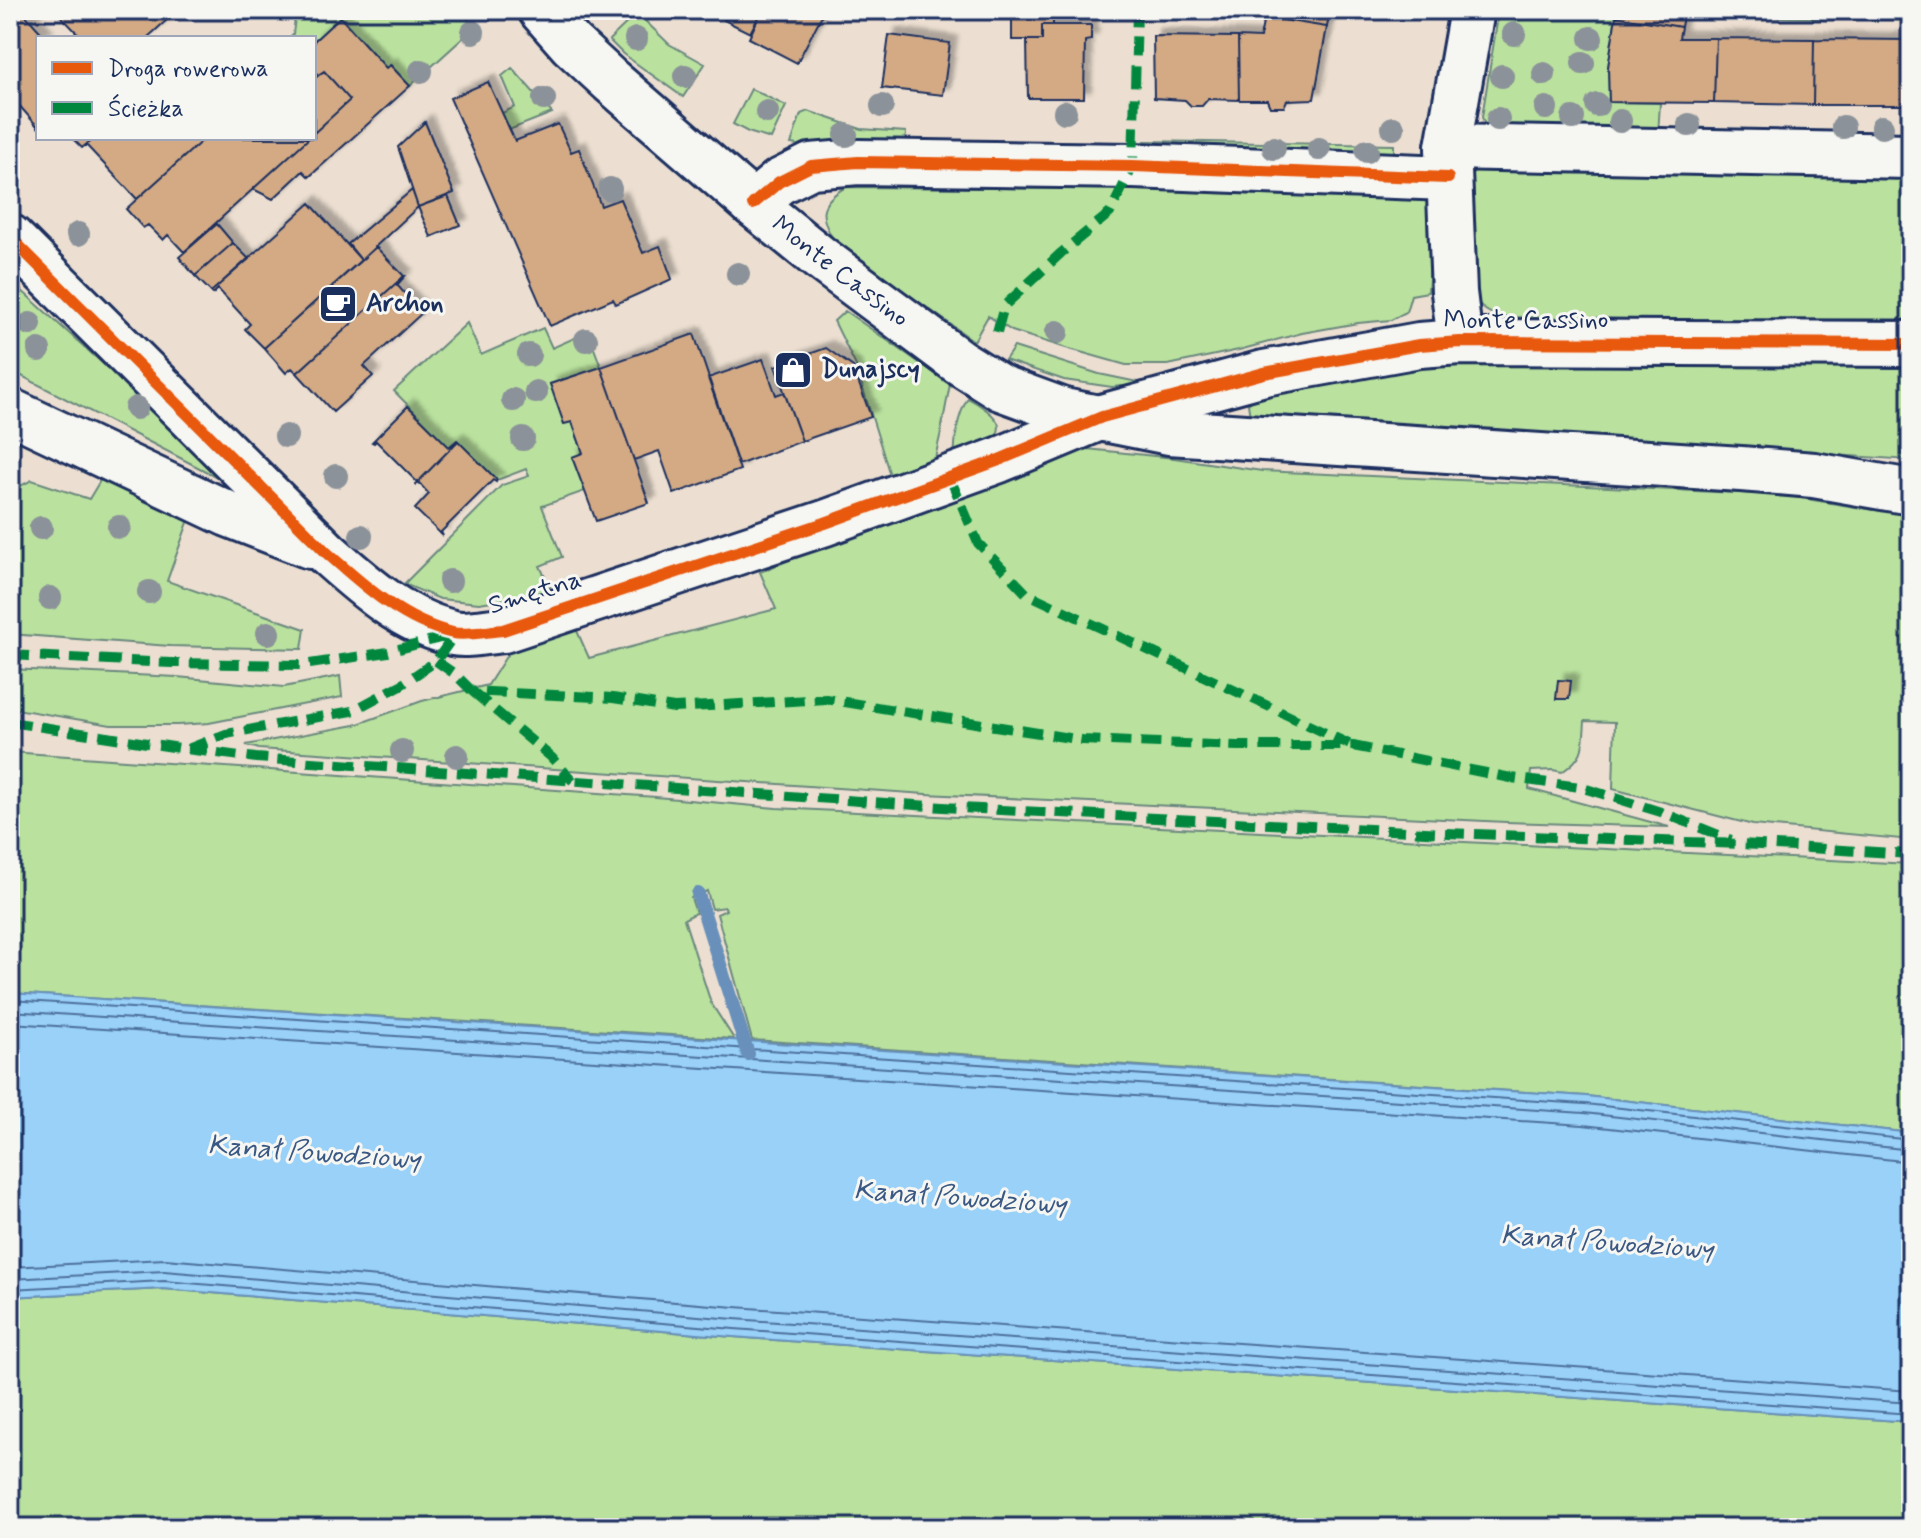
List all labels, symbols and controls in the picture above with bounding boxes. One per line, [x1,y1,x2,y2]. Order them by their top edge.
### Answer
legend [36,36,316,140]
text: Droga rowerowa [108,54,269,85]
text: Ścieżka [108,93,184,125]
street label: Monte Cassino [764,208,916,335]
cafe icon: Archon [317,283,359,325]
place label: Archon [366,287,444,321]
street label: Monte Cassino [1444,304,1608,338]
shop icon: Dunajscy [772,349,814,391]
place label: Dunajscy [821,353,920,388]
street label: Smętna [484,563,586,623]
water label: Kanał Powodziowy [207,1127,423,1179]
water label: Kanał Powodziowy [853,1172,1069,1224]
water label: Kanał Powodziowy [1500,1217,1716,1269]

